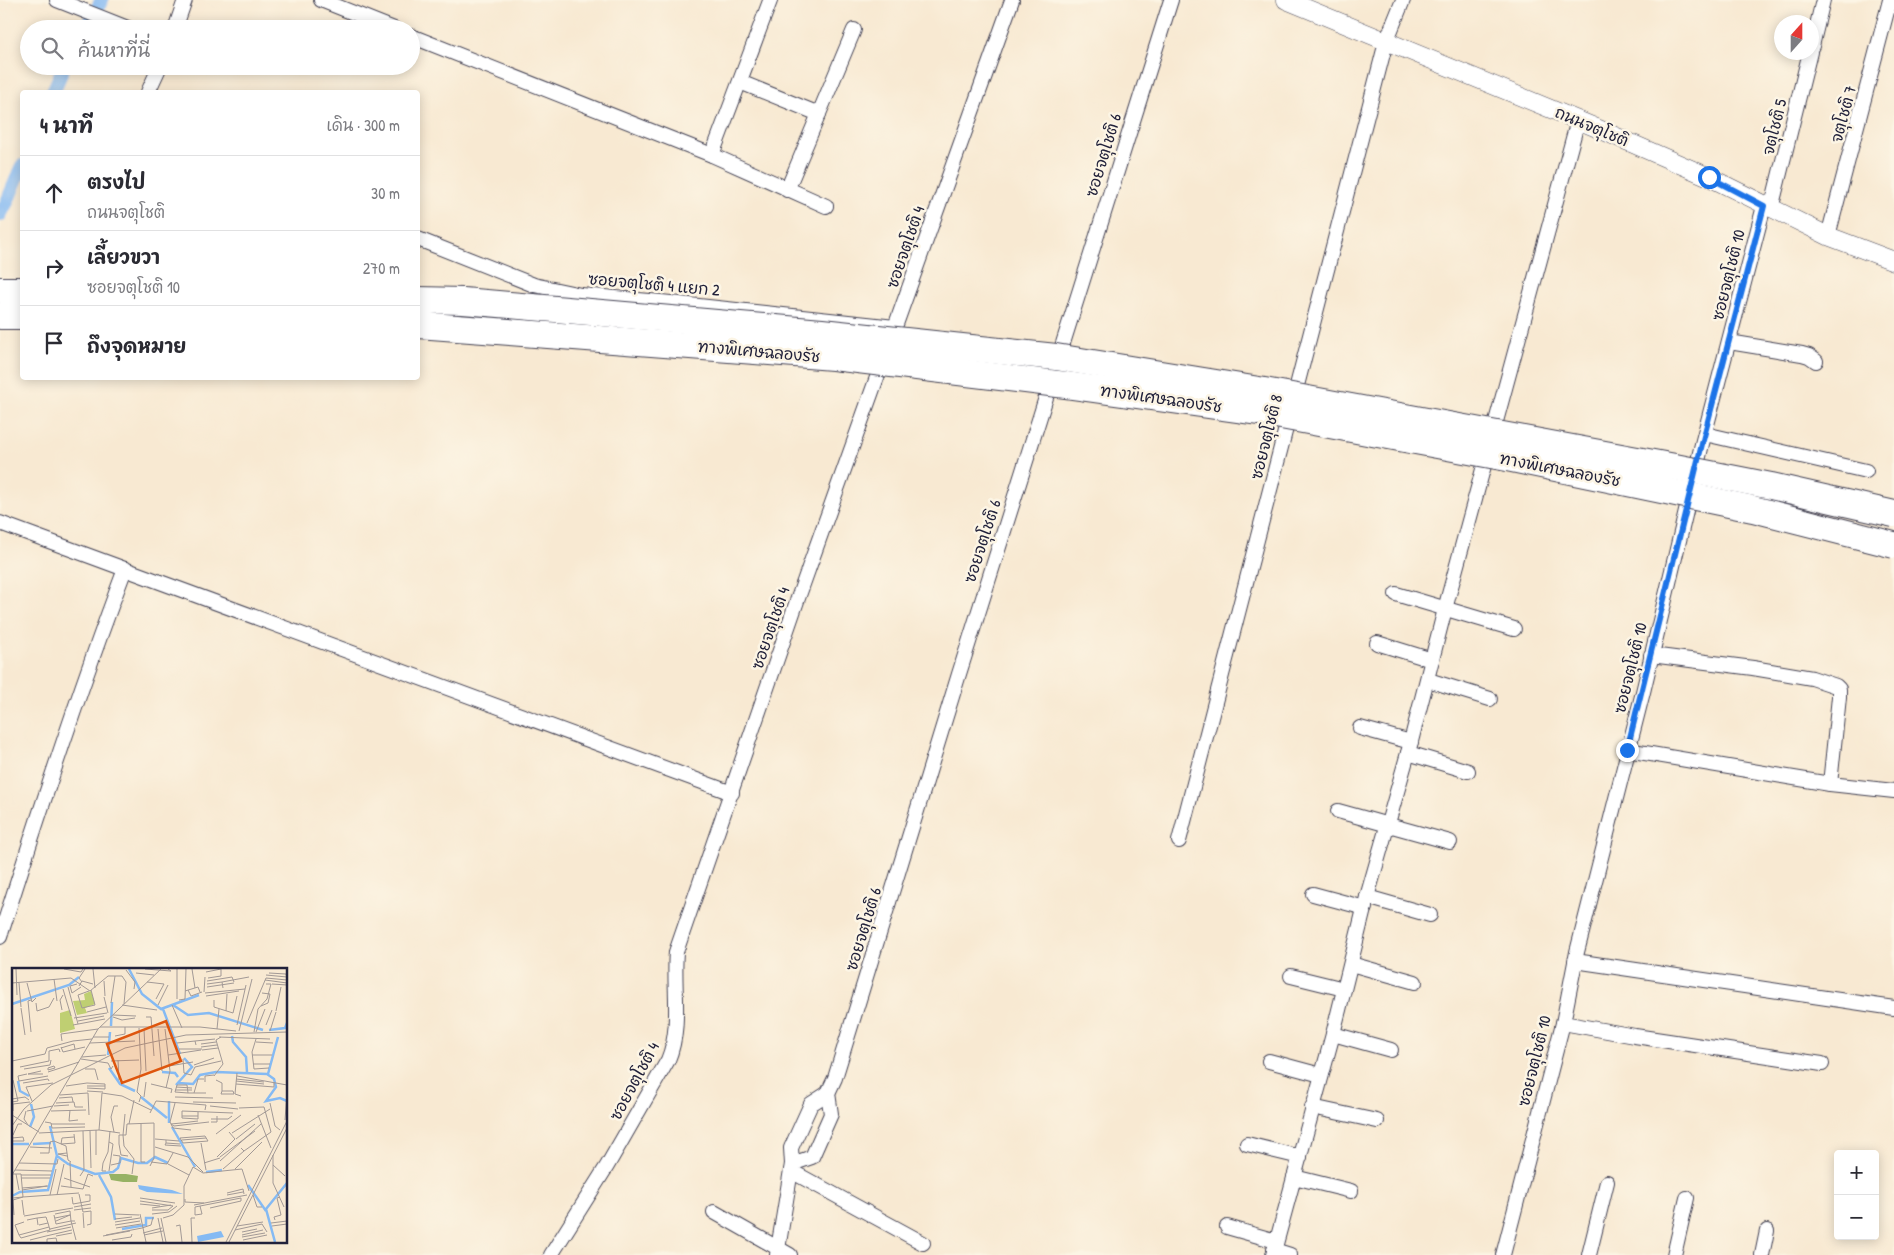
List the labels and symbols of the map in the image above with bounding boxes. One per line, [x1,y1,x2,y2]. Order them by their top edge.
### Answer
north arrow [1774,15,1819,60]
street label: จตุโชติ 7 [1825,83,1863,145]
street label: จตุโชติ 5 [1756,96,1794,158]
street label: ถนนจตุโชติ [1551,101,1632,153]
street label: ซอยจตุโชติ 6 [1080,110,1128,200]
route start [1698,166,1721,189]
street label: ซอยจตุโชติ 4 [881,203,931,292]
street label: ซอยจตุโชติ 10 [1706,227,1752,323]
street label: ซอยจตุโชติ 4 แยก 2 [587,267,721,303]
street label: ทางพิเศษฉลองรัช [697,335,821,367]
street label: ทางพิเศษฉลองรัช [1099,379,1223,417]
street label: ซอยจตุโชติ 8 [1245,392,1289,482]
street label: ทางพิเศษฉลองรัช [1498,446,1622,492]
street label: ซอยจตุโชติ 6 [958,497,1008,586]
street label: ซอยจตุโชติ 4 [746,584,796,673]
street label: ซอยจตุโชติ 10 [1608,620,1654,716]
route end [1616,739,1639,762]
street label: ซอยจตุโชติ 6 [840,884,888,974]
inset map [12,968,288,1242]
street label: ซอยจตุโชติ 10 [1512,1013,1558,1109]
street label: ซอยจตุโชติ 4 [604,1038,666,1125]

